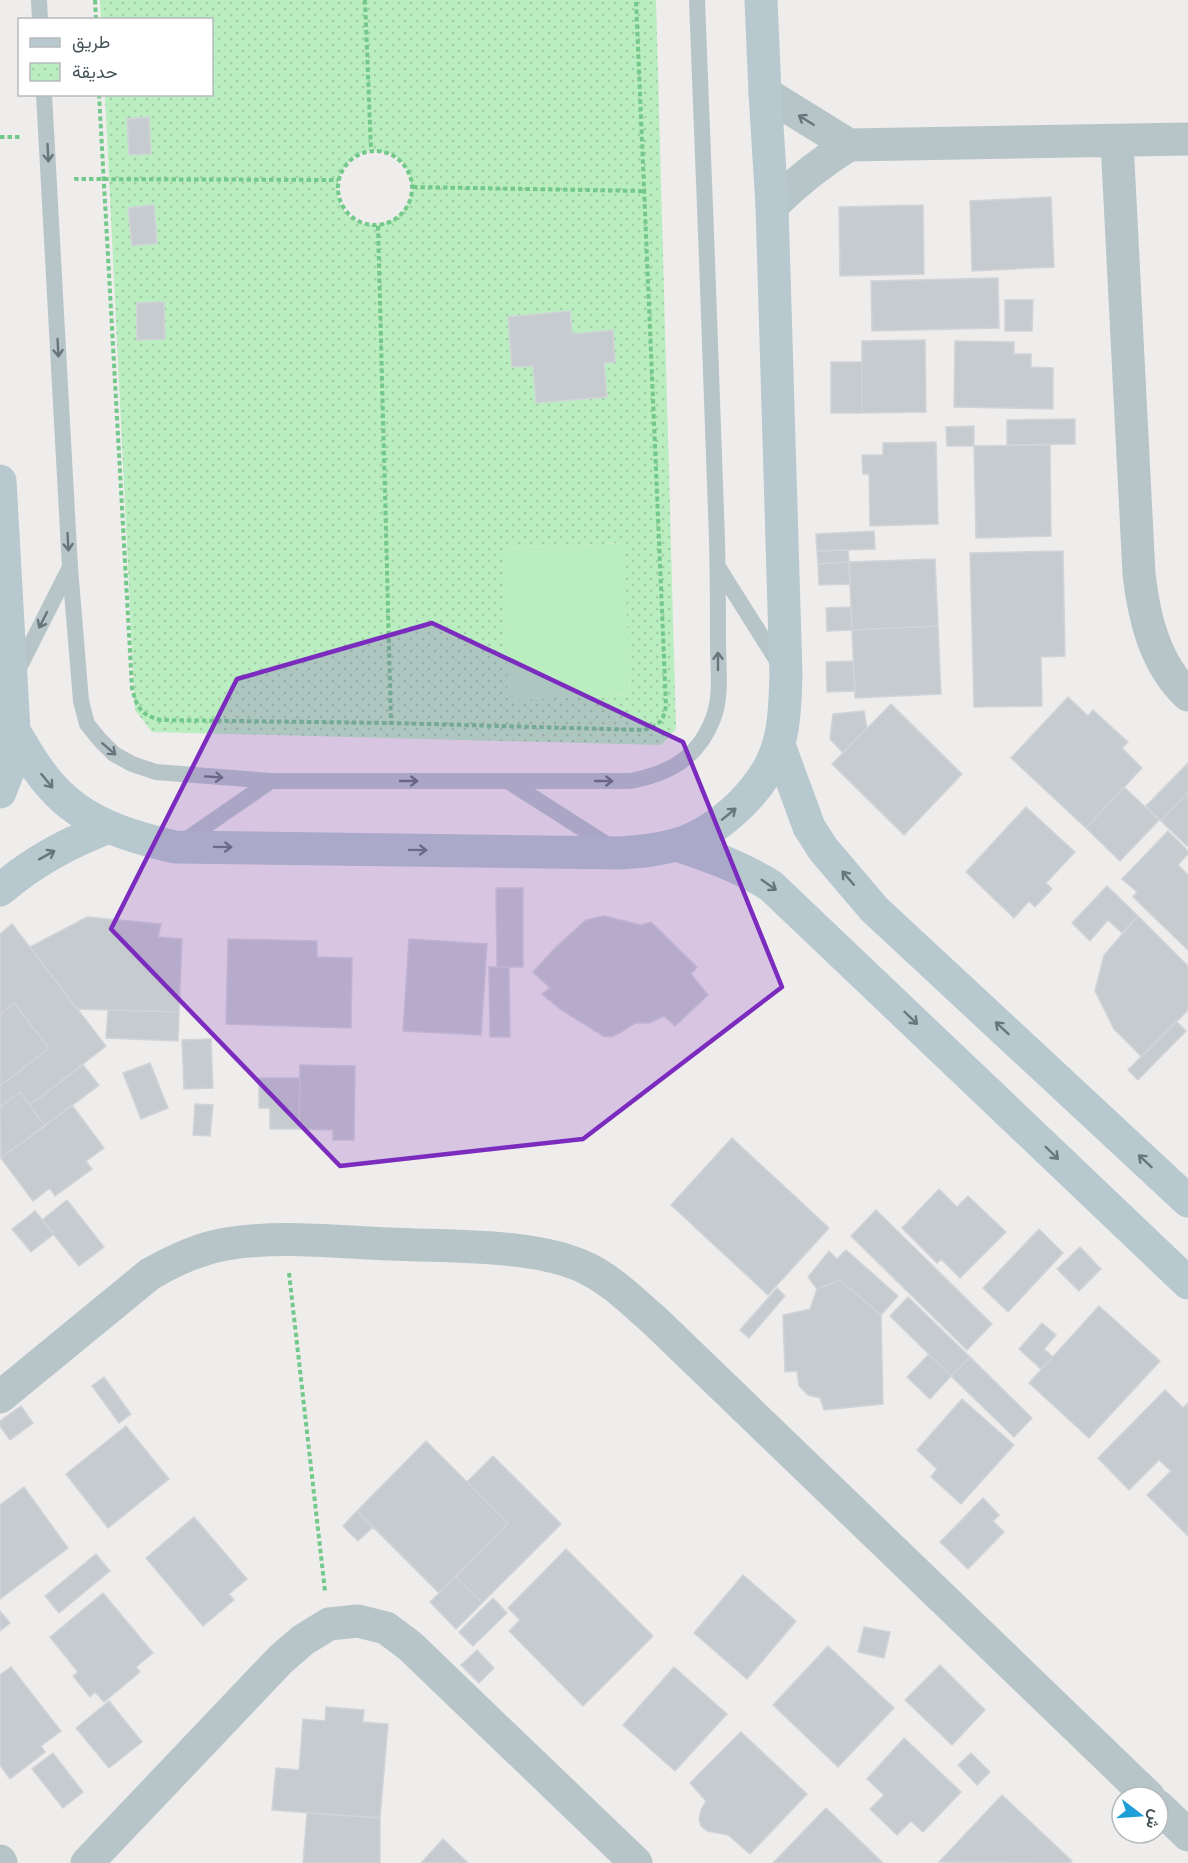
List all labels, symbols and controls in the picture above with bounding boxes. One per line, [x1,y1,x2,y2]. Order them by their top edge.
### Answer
legend [18,18,213,96]
text: طريق [72,31,110,53]
text: حديقة [72,61,118,83]
one-way arrow [798,114,815,126]
one-way arrow [42,142,53,162]
one-way arrow [53,337,64,357]
one-way arrow [63,532,74,552]
one-way arrow [37,611,49,629]
one-way arrow [712,651,724,671]
one-way arrow [101,742,117,755]
one-way arrow [203,771,223,782]
one-way arrow [40,773,54,788]
one-way arrow [398,775,418,787]
one-way arrow [593,775,613,787]
one-way arrow [721,807,737,820]
one-way arrow [212,842,232,853]
one-way arrow [407,844,427,856]
one-way arrow [38,849,55,861]
one-way arrow [841,870,854,886]
one-way arrow [760,879,776,891]
one-way arrow [903,1011,918,1025]
one-way arrow [995,1021,1010,1035]
one-way arrow [1044,1145,1059,1160]
one-way arrow [1138,1154,1153,1168]
north arrow [1110,1785,1170,1845]
text: ش [1141,1807,1166,1831]

